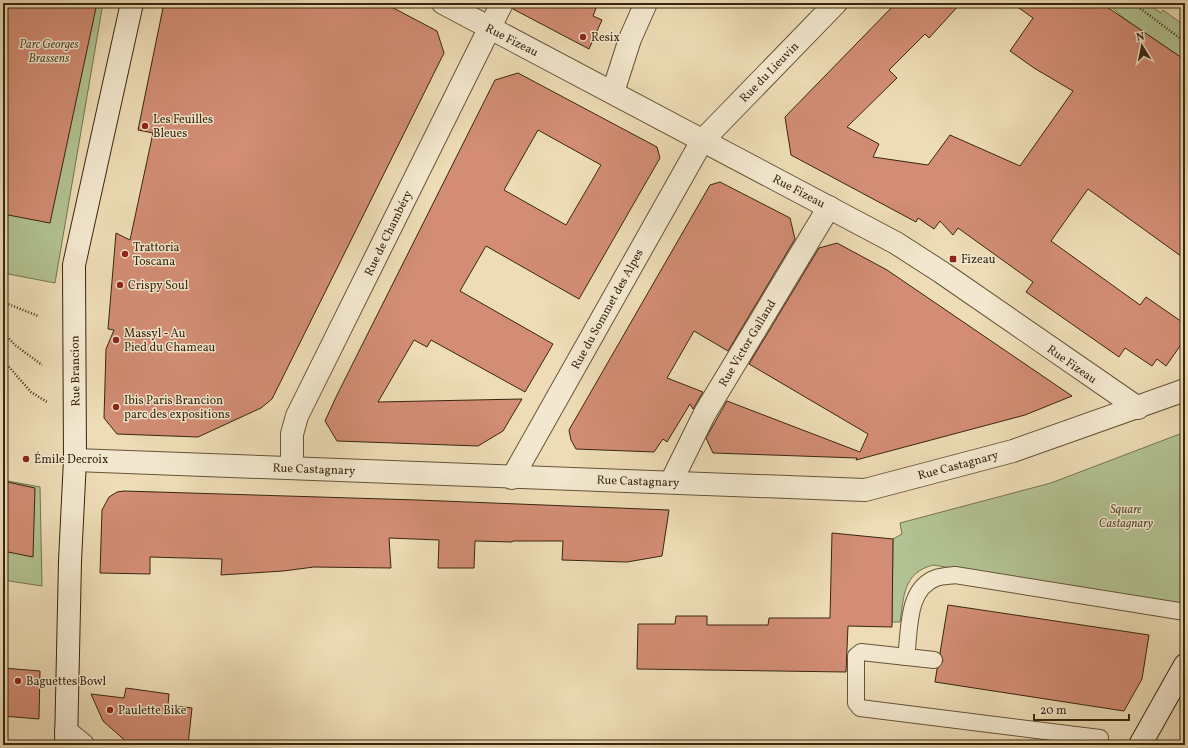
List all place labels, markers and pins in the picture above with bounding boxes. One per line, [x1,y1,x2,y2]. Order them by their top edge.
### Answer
place label: Resix [591,30,620,46]
marker: Resix [578,32,588,42]
place label: Les Feuilles Bleues [153,112,213,142]
marker: Les Feuilles Bleues [140,121,150,131]
place label: Trattoria Toscana [133,240,180,270]
marker: Trattoria Toscana [120,249,130,259]
place label: Fizeau [961,252,996,268]
marker: Fizeau [948,254,958,264]
place label: Crispy Soul [128,278,189,294]
marker: Crispy Soul [115,280,125,290]
place label: Massyl - Au Pied du Chameau [124,326,216,356]
marker: Massyl - Au Pied du Chameau [111,335,121,345]
place label: Ibis Paris Brancion parc des expositions [124,393,230,423]
marker: Ibis Paris Brancion parc des expositions [111,402,121,412]
place label: Émile Decroix [34,451,108,468]
marker: Émile Decroix [21,454,31,464]
place label: Baguettes Bowl [26,674,106,690]
marker: Baguettes Bowl [13,676,23,686]
place label: Paulette Bike [118,703,187,719]
marker: Paulette Bike [105,705,115,715]

